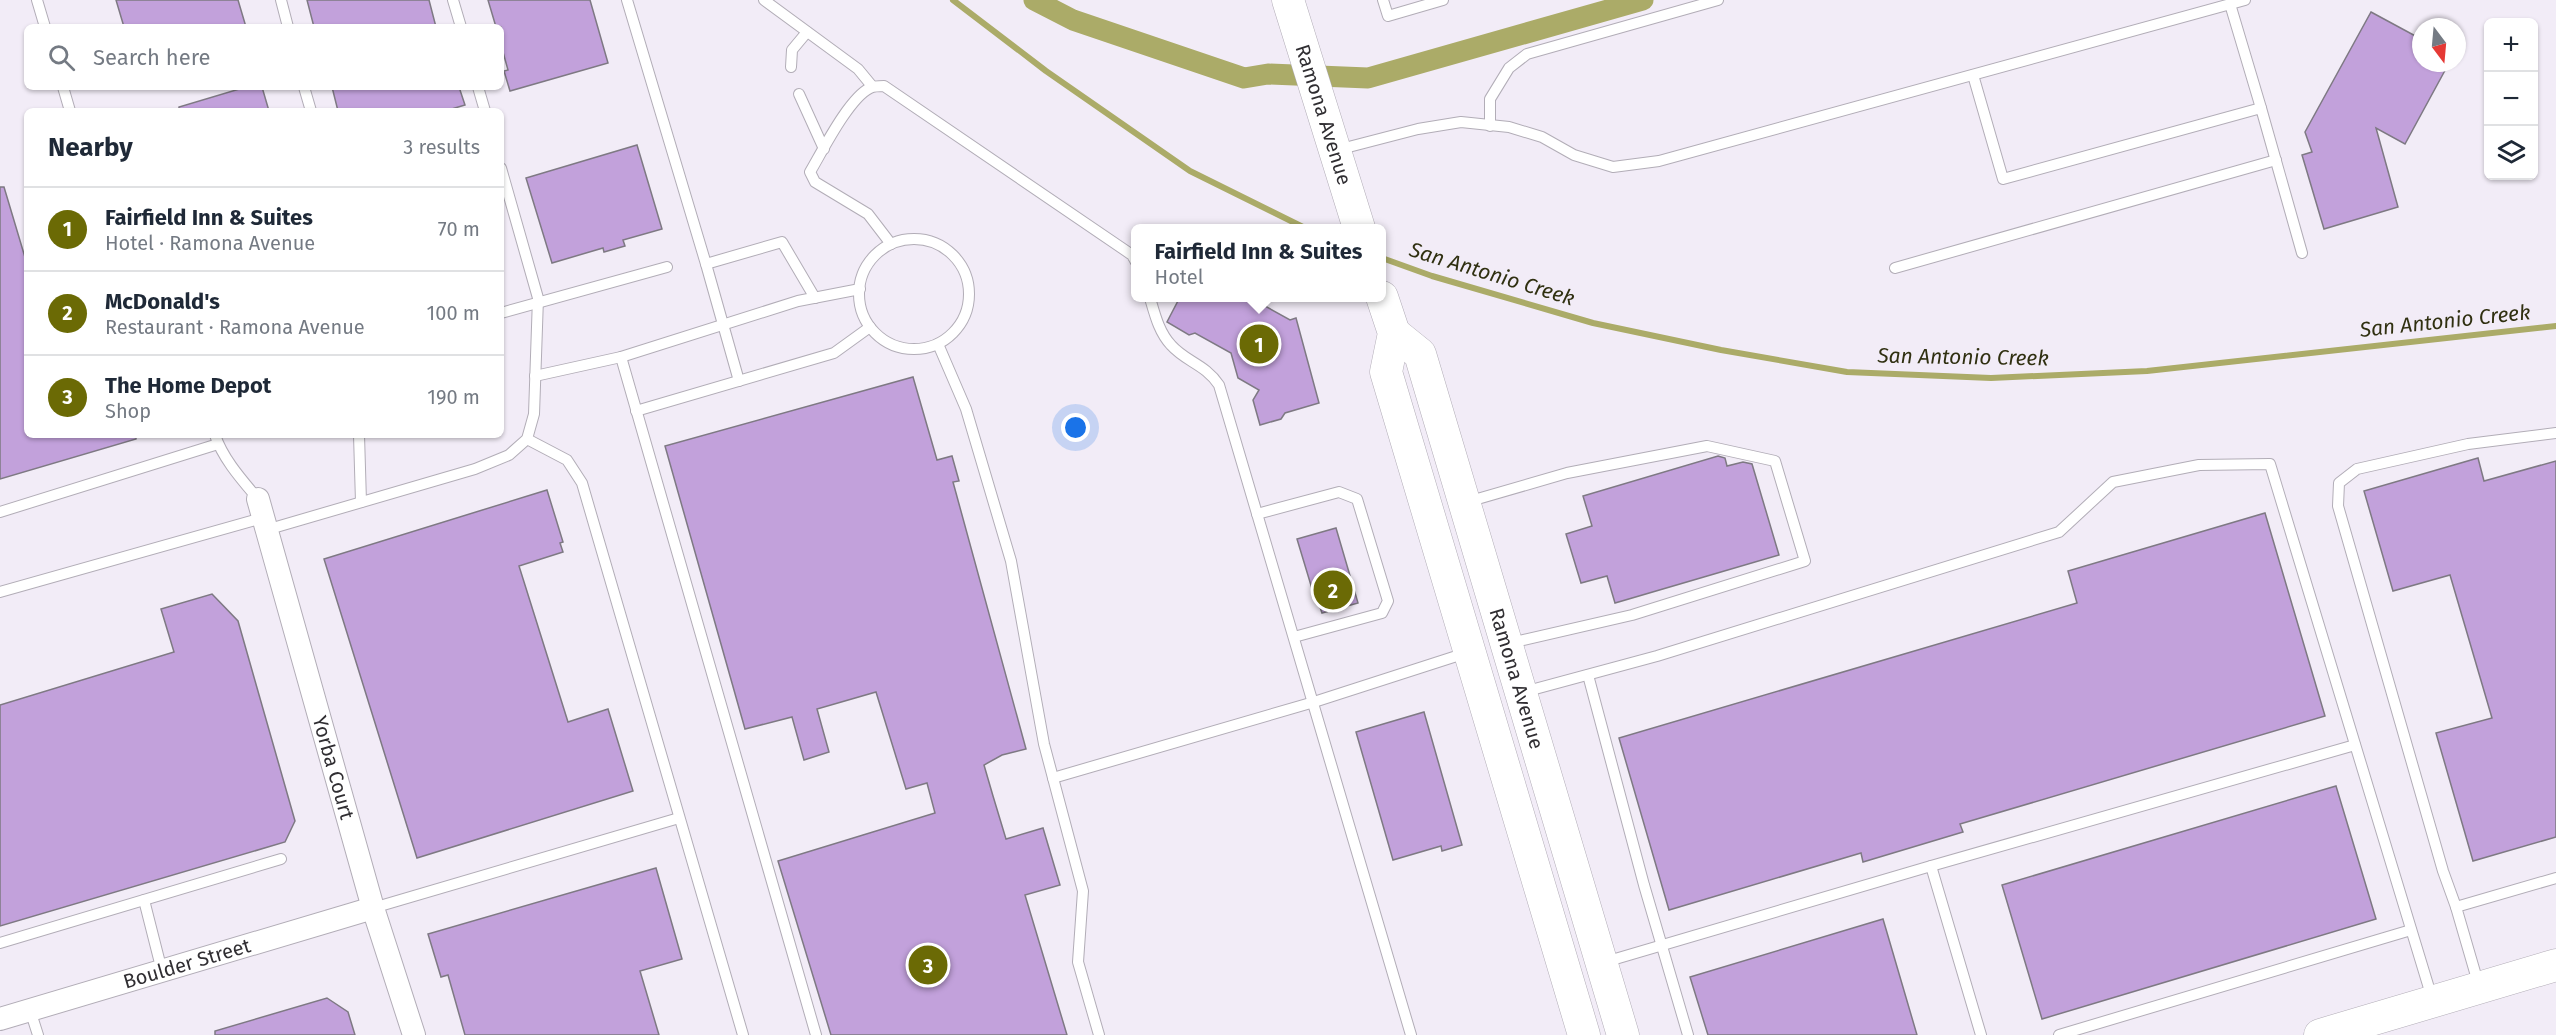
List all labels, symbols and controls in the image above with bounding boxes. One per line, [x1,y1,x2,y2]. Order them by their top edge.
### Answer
north arrow [2412,18,2466,72]
map controls [2484,18,2538,180]
button: + [2484,18,2538,72]
search box [24,24,504,90]
icon: search [45,41,78,74]
street label: Ramona Avenue [1291,41,1357,188]
text: Search here [93,44,211,71]
button: − [2484,72,2538,126]
button: layers [2484,126,2538,180]
text: Nearby [48,132,133,163]
text: 3 results [403,135,480,159]
text: Fairfield Inn & Suites [105,204,313,231]
text: 1 [63,217,72,241]
text: 70 m [438,217,480,241]
popup [1131,224,1386,302]
text: Hotel · Ramona Avenue [105,231,315,255]
water label: San Antonio Creek [1405,236,1578,312]
text: Fairfield Inn & Suites [1155,238,1362,265]
text: Hotel [1155,265,1204,289]
text: McDonald's [105,288,220,315]
water label: San Antonio Creek [2357,299,2532,343]
text: 2 [62,301,73,325]
text: 100 m [427,301,480,325]
text: Restaurant · Ramona Avenue [105,315,365,339]
pin: 1 [1240,322,1278,366]
water label: San Antonio Creek [1876,342,2049,371]
text: The Home Depot [105,372,271,399]
text: 3 [62,385,73,409]
text: 190 m [427,385,480,409]
text: Shop [105,399,151,423]
your location [1061,413,1090,442]
pin: 2 [1314,568,1352,612]
street label: Ramona Avenue [1484,605,1549,752]
street label: Yorba Court [308,713,360,823]
street label: Boulder Street [120,933,254,994]
pin: 3 [908,942,948,988]

